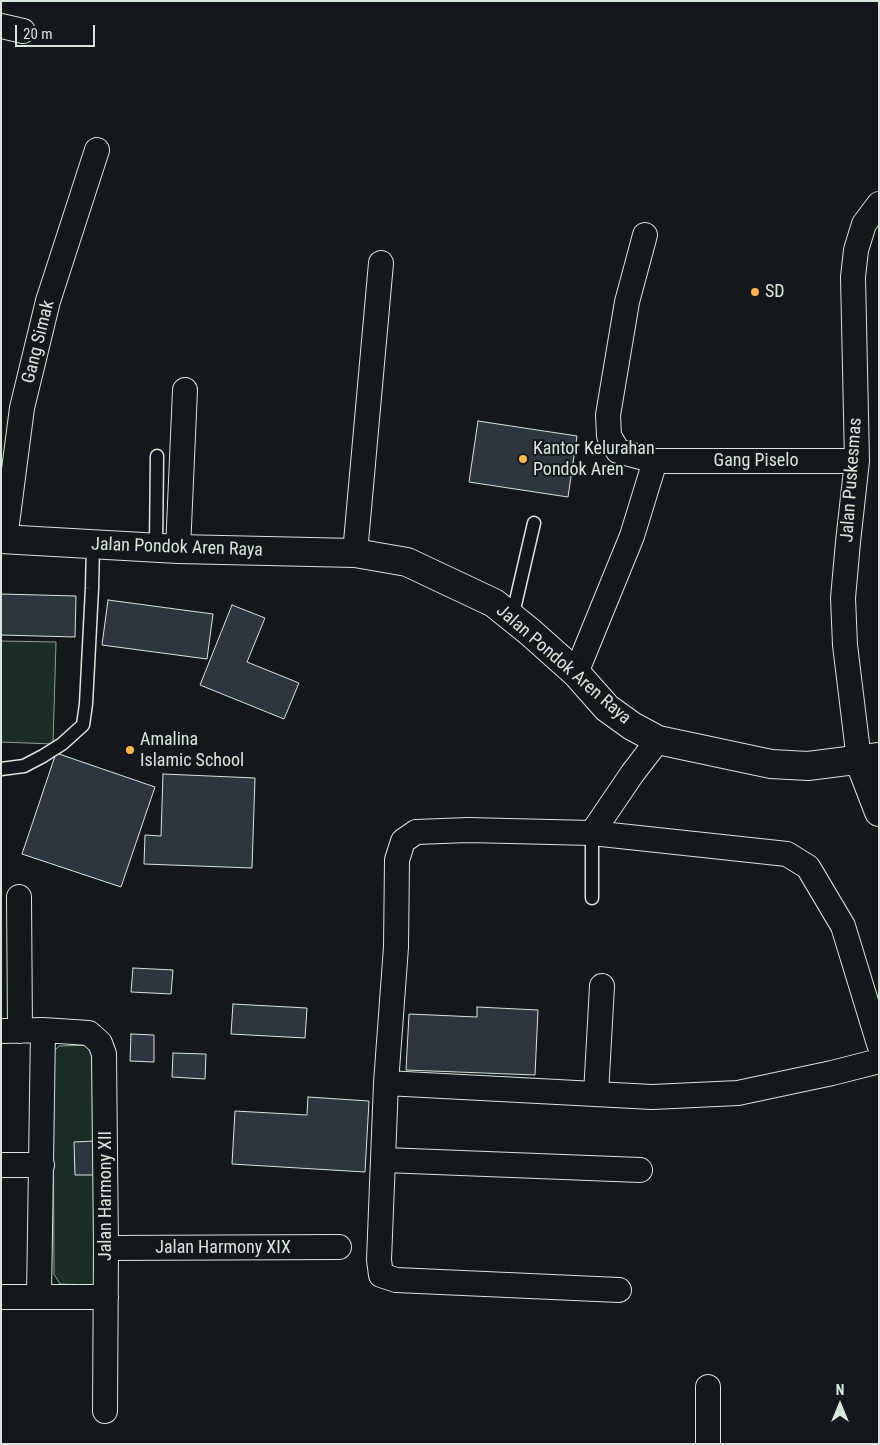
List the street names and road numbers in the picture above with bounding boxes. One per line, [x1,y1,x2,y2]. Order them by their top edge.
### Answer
street label: Gang Simak [18,298,60,386]
street label: Jalan Puskesmas [837,417,867,543]
street label: Gang Piselo [714,450,798,472]
street label: Jalan Pondok Aren Raya [91,534,263,562]
street label: Jalan Pondok Aren Raya [491,601,635,729]
street label: Jalan Harmony XII [95,1131,117,1261]
street label: Jalan Harmony XIX [155,1237,291,1259]

